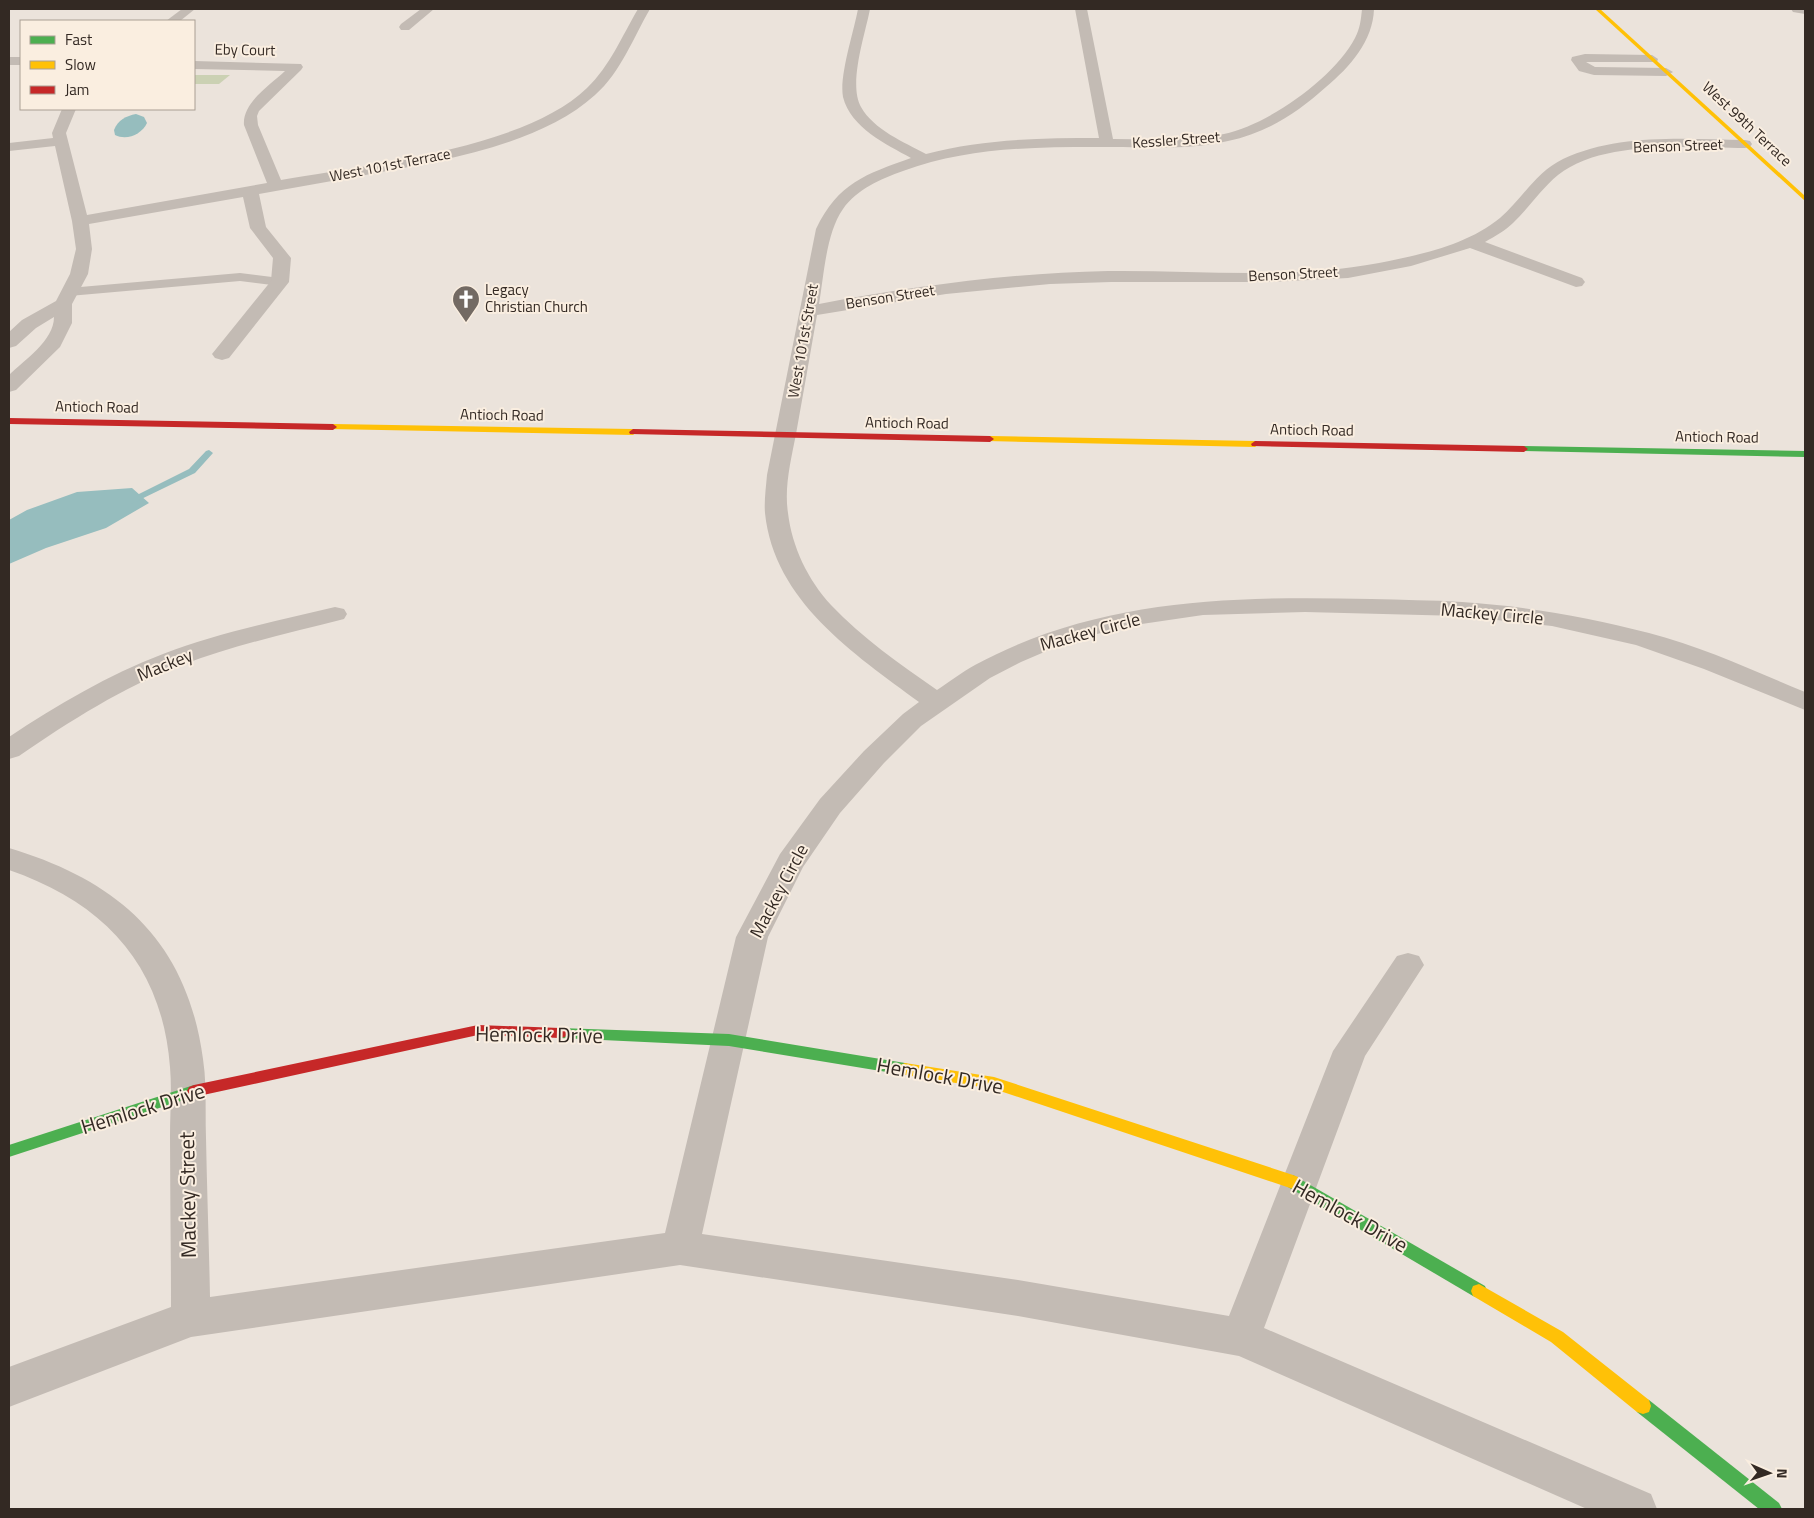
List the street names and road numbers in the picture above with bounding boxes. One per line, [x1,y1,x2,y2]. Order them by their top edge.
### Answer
street label: Eby Court [214,37,276,62]
street label: West 99th Terrace [1697,76,1797,171]
street label: Kessler Street [1131,125,1221,154]
street label: Benson Street [1633,132,1724,159]
street label: West 101st Terrace [327,141,452,188]
street label: Benson Street [1248,260,1339,287]
street label: Benson Street [844,278,937,315]
street label: West 101st Street [781,281,824,400]
street label: Antioch Road [55,394,139,419]
street label: Antioch Road [460,402,544,427]
street label: Antioch Road [865,410,949,435]
street label: Antioch Road [1270,417,1354,442]
street label: Antioch Road [1675,424,1759,449]
street label: Mackey Circle [1440,596,1544,631]
street label: Mackey Circle [1037,605,1143,658]
street label: Mackey [133,641,197,688]
street label: Mackey Circle [742,839,815,943]
street label: Hemlock Drive [475,1017,603,1051]
street label: Hemlock Drive [874,1048,1006,1102]
street label: Hemlock Drive [77,1074,209,1142]
street label: Mackey Street [170,1131,204,1258]
street label: Hemlock Drive [1287,1170,1414,1260]

